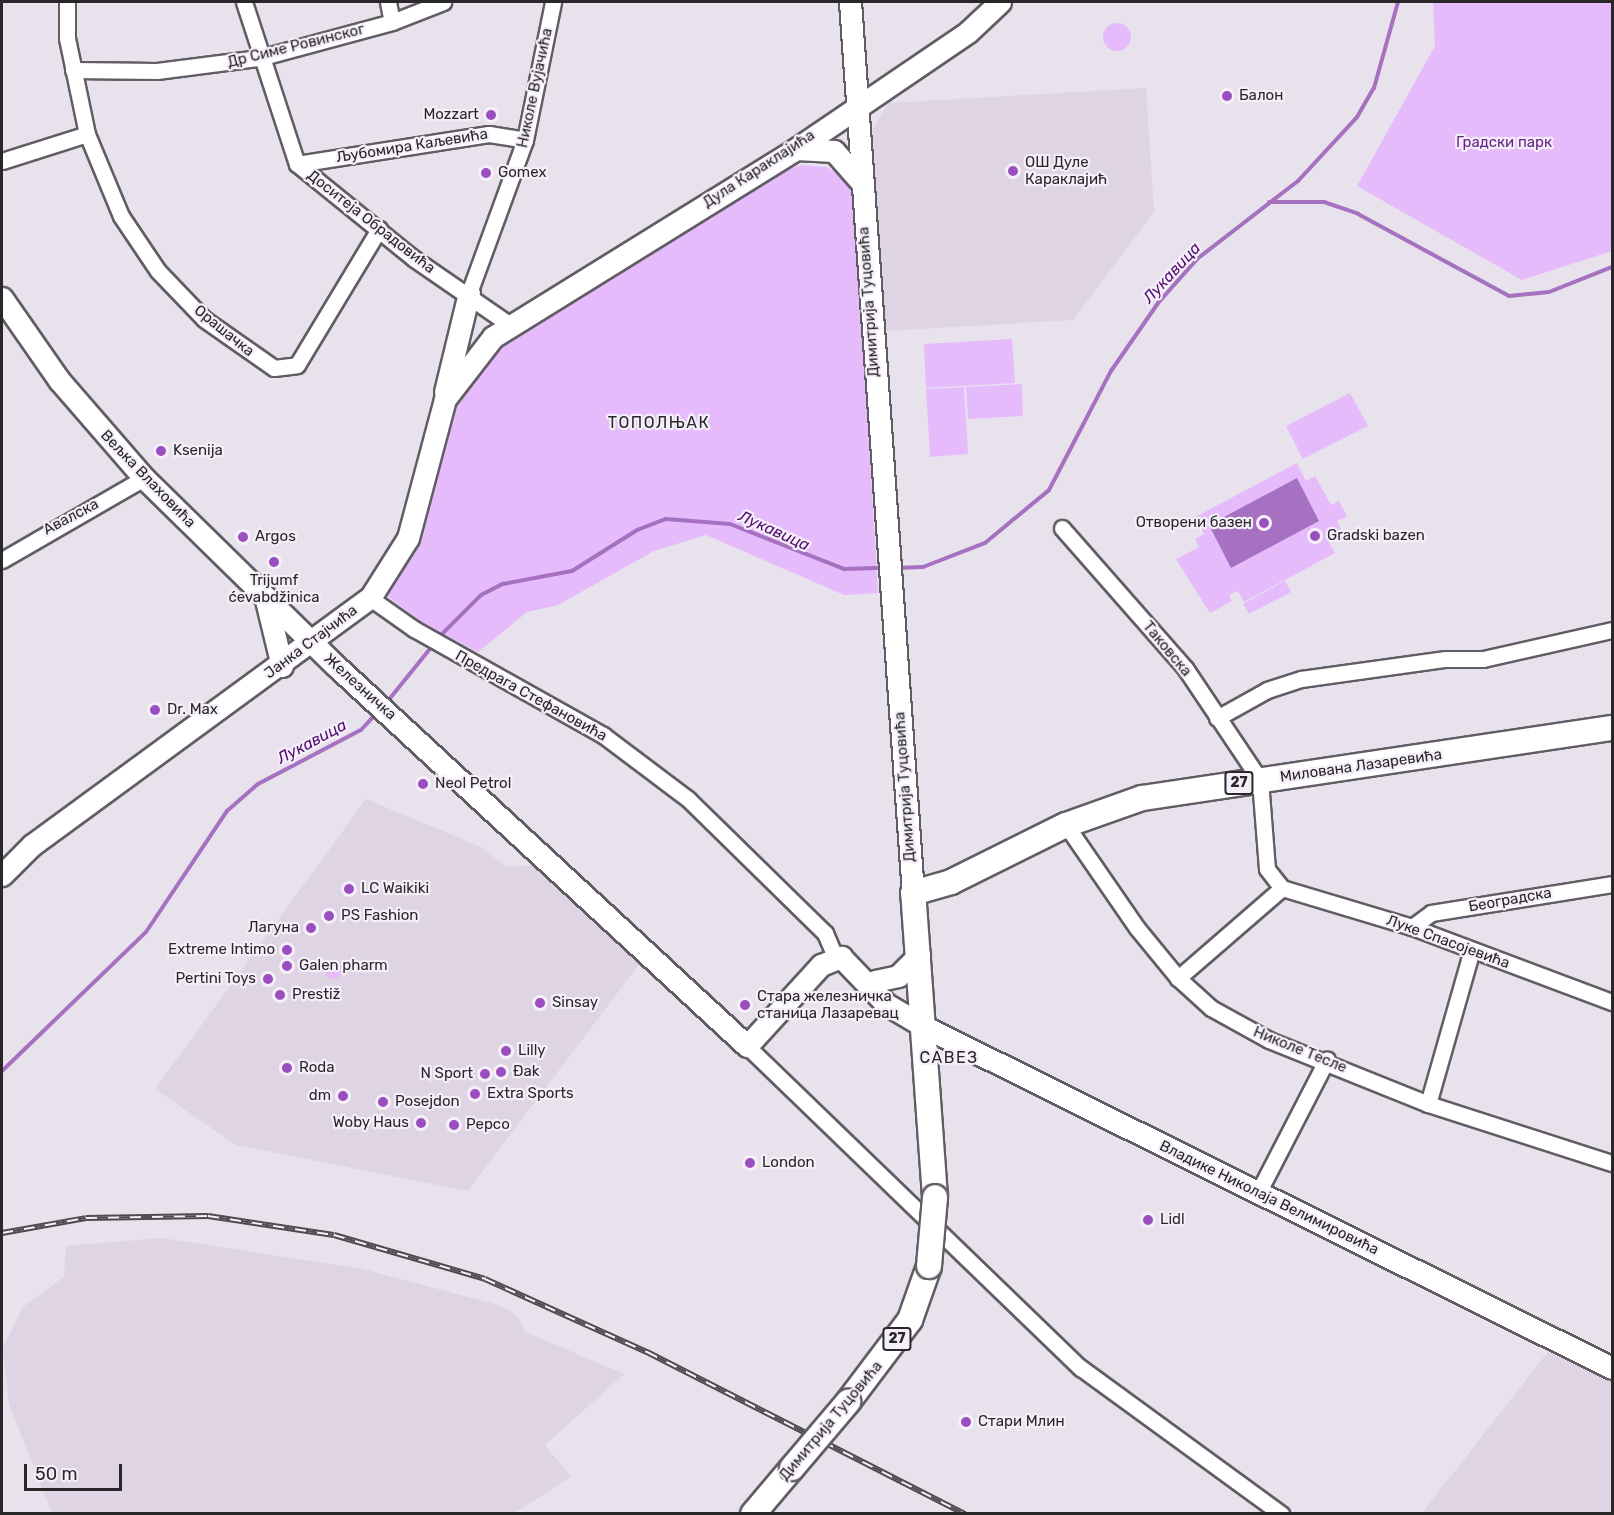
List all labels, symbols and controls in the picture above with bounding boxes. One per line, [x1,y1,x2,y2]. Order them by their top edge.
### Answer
street label: Др Симе Ровинског [226,20,366,72]
street label: Николе Вујачића [514,26,556,150]
place label: Балон [1239,87,1283,105]
marker: Балон [1220,89,1234,103]
place label: Mozzart [423,106,479,124]
marker: Mozzart [484,108,498,122]
street label: Љубомира Каљевића [335,125,489,167]
street label: Дула Караклајића [700,126,818,212]
park label: Градски парк [1456,134,1552,152]
place label: ОШ Дуле Караклајић [1025,153,1107,188]
place label: Gomex [498,164,546,182]
marker: ОШ Дуле Караклајић [1006,164,1020,178]
street label: Доситеја Обрадовића [303,166,439,278]
marker: Gomex [479,166,493,180]
street label: Димитрија Туцовића [855,226,883,378]
water label: Лукавица [1139,239,1205,307]
street label: Орашачка [190,301,258,361]
district label: ТОПОЛЊАК [608,413,710,433]
street label: Вељка Влаховића [97,426,199,532]
place label: Ksenija [173,442,223,460]
marker: Ksenija [154,444,168,458]
street label: Авалска [40,495,102,539]
water label: Лукавица [735,507,813,555]
place label: Отворени базен [1136,514,1252,532]
marker: Отворени базен [1257,516,1271,530]
place label: Gradski bazen [1327,527,1425,545]
place label: Argos [255,528,296,546]
marker: Gradski bazen [1308,529,1322,543]
marker: Argos [236,530,250,544]
marker: Trijumf ćevabdžinica [267,555,281,569]
place label: Trijumf ćevabdžinica [228,571,320,606]
street label: Јанка Стајчића [261,601,361,683]
street label: Таковска [1139,618,1195,680]
street label: Предрага Стефановића [452,647,610,745]
street label: Железничка [320,650,400,724]
place label: Dr. Max [167,701,218,719]
marker: Dr. Max [148,703,162,717]
street label: Димитрија Туцовића [891,711,919,863]
water label: Лукавица [274,716,350,768]
street label: Милована Лазаревића [1279,746,1443,786]
road number: 27 [1224,772,1254,794]
place label: Neol Petrol [435,775,511,793]
marker: Neol Petrol [416,777,430,791]
place label: LC Waikiki [361,880,429,898]
marker: LC Waikiki [342,882,356,896]
street label: Београдска [1467,884,1553,916]
place label: PS Fashion [341,907,418,925]
marker: PS Fashion [322,909,336,923]
street label: Луке Спасојевића [1384,911,1512,973]
place label: Лагуна [248,919,299,937]
marker: Лагуна [304,921,318,935]
place label: Extreme Intimo [168,941,275,959]
marker: Extreme Intimo [280,943,294,957]
place label: Galen pharm [299,957,388,975]
marker: Galen pharm [280,959,294,973]
place label: Pertini Toys [175,970,256,988]
marker: Pertini Toys [261,972,275,986]
place label: Prestiž [292,986,340,1004]
place label: Стара железничка станица Лазаревац [757,987,899,1022]
marker: Prestiž [273,988,287,1002]
place label: Sinsay [552,994,598,1012]
marker: Sinsay [533,996,547,1010]
marker: Стара железничка станица Лазаревац [738,998,752,1012]
street label: Николе Тесле [1251,1023,1349,1077]
place label: Lilly [518,1042,546,1060]
marker: Lilly [499,1044,513,1058]
district label: САВЕЗ [919,1048,979,1068]
place label: Roda [299,1059,335,1077]
marker: Roda [280,1061,294,1075]
place label: Đak [513,1063,539,1081]
place label: N Sport [420,1065,473,1083]
marker: Đak [494,1065,508,1079]
marker: N Sport [478,1067,492,1081]
place label: Extra Sports [487,1085,574,1103]
place label: dm [309,1087,331,1105]
marker: Extra Sports [468,1087,482,1101]
marker: dm [336,1089,350,1103]
place label: Posejdon [395,1093,460,1111]
marker: Posejdon [376,1095,390,1109]
place label: Woby Haus [332,1114,409,1132]
marker: Woby Haus [414,1116,428,1130]
place label: Pepco [466,1116,510,1134]
marker: Pepco [447,1118,461,1132]
street label: Владике Николаја Велимировића [1156,1137,1382,1259]
place label: London [762,1154,815,1172]
marker: London [743,1156,757,1170]
place label: Lidl [1160,1211,1185,1229]
marker: Lidl [1141,1213,1155,1227]
road number: 27 [882,1328,912,1350]
street label: Димитрија Туцовића [776,1358,886,1484]
place label: Стари Млин [978,1413,1065,1431]
marker: Стари Млин [959,1415,973,1429]
scale bar [27,1452,124,1490]
text: 50 m [35,1463,78,1485]

